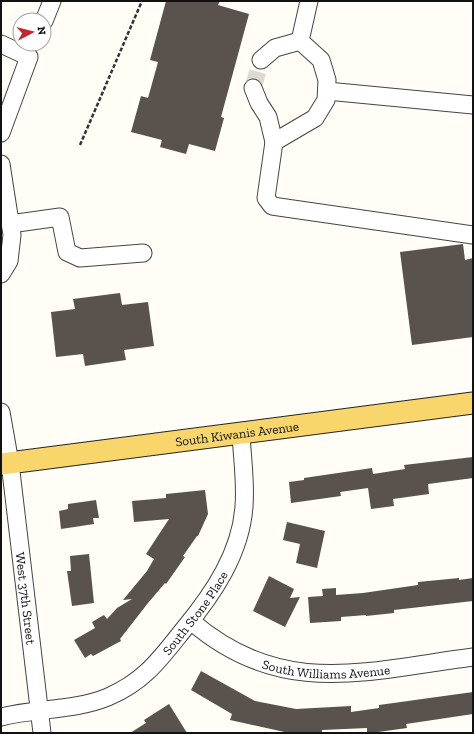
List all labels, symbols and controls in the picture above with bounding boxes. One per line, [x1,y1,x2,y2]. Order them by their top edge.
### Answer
north arrow [12,12,52,52]
text: N [34,26,48,36]
street label: South Kiwanis Avenue [174,419,300,449]
street label: West 37th Street [13,551,38,646]
street label: South Stone Place [160,569,231,658]
street label: South Williams Avenue [260,657,391,682]

